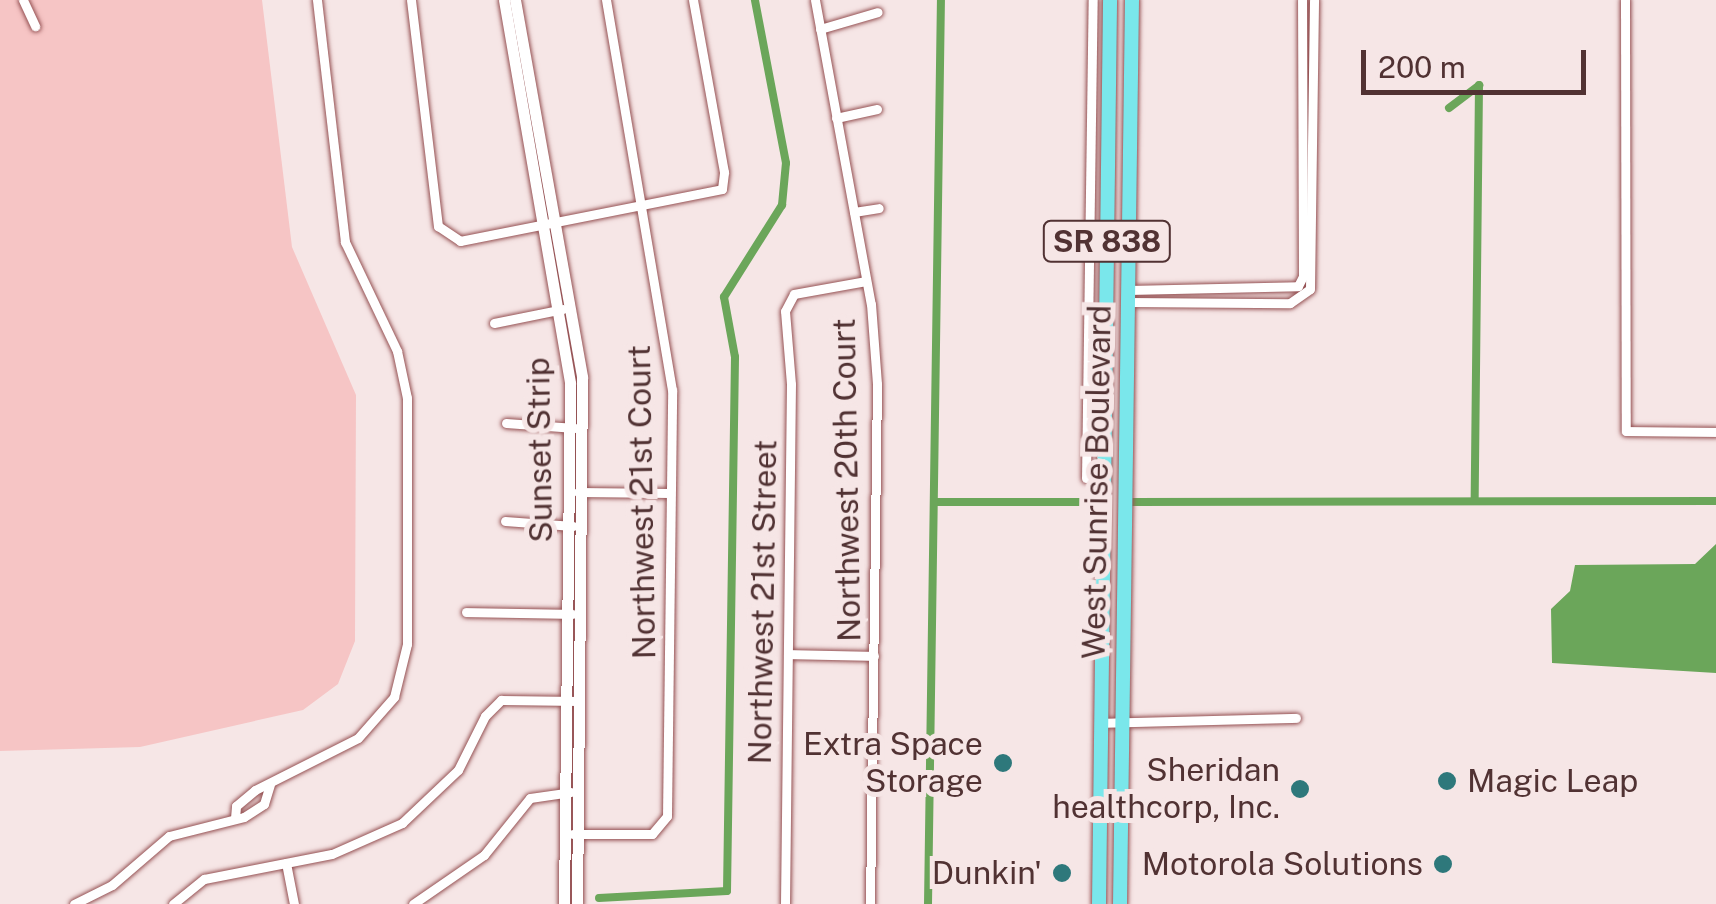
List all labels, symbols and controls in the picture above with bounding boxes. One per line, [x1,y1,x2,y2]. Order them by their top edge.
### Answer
scale bar [1366,30,1591,92]
text: 200 m [1378,49,1466,85]
road number: SR 838 [1042,216,1172,266]
street label: West Sunrise Boulevard [1075,305,1119,659]
street label: Northwest 20th Court [825,318,869,642]
street label: Northwest 21st Court [620,344,664,660]
street label: Sunset Strip [519,357,561,543]
street label: Northwest 21st Street [741,439,785,765]
place label: Extra Space Storage [803,726,983,801]
marker: Extra Space Storage [992,752,1014,774]
place label: Sheridan healthcorp, Inc. [1052,752,1280,827]
place label: Magic Leap [1467,762,1638,800]
marker: Magic Leap [1436,770,1458,792]
marker: Sheridan healthcorp, Inc. [1289,778,1311,800]
place label: Motorola Solutions [1142,845,1423,883]
marker: Motorola Solutions [1432,853,1454,875]
place label: Dunkin' [932,854,1042,892]
marker: Dunkin' [1051,862,1073,884]

